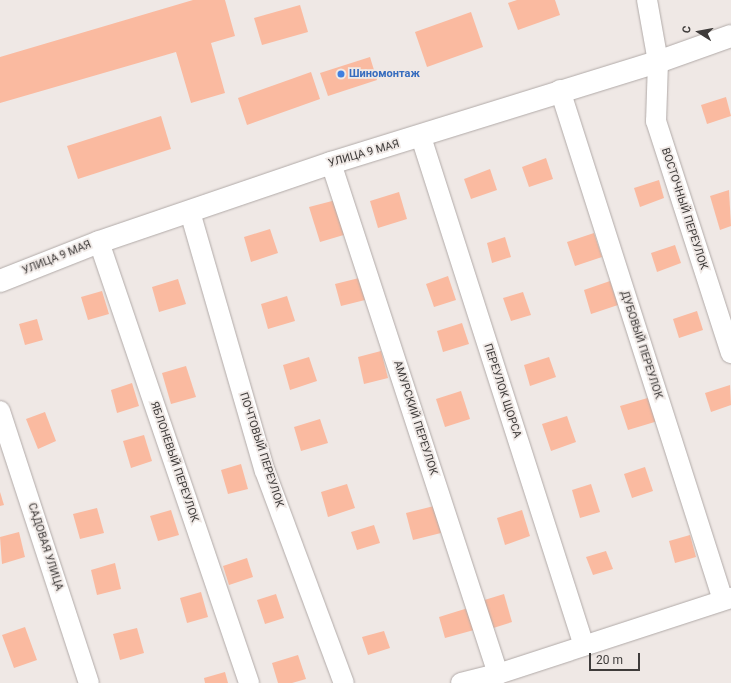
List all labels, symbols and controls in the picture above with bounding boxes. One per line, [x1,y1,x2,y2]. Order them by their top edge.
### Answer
north arrow [679,12,719,52]
text: С [680,25,694,34]
place label: Шиномонтаж [349,67,420,81]
marker: Шиномонтаж [336,69,346,79]
street label: УЛИЦА 9 МАЯ [327,138,401,170]
street label: ВОСТОЧНЫЙ ПЕРЕУЛОК [658,146,710,272]
street label: УЛИЦА 9 МАЯ [21,238,93,278]
street label: ДУБОВЫЙ ПЕРЕУЛОК [617,289,665,401]
street label: ПЕРЕУЛОК ЩОРСА [480,342,524,440]
street label: АМУРСКИЙ ПЕРЕУЛОК [390,359,440,477]
street label: ПОЧТОВЫЙ ПЕРЕУЛОК [236,391,286,509]
street label: ЯБЛОНЕВЫЙ ПЕРЕУЛОК [147,400,201,524]
street label: САДОВАЯ УЛИЦА [25,501,65,593]
scale bar [591,645,642,671]
text: 20 m [596,653,623,667]

